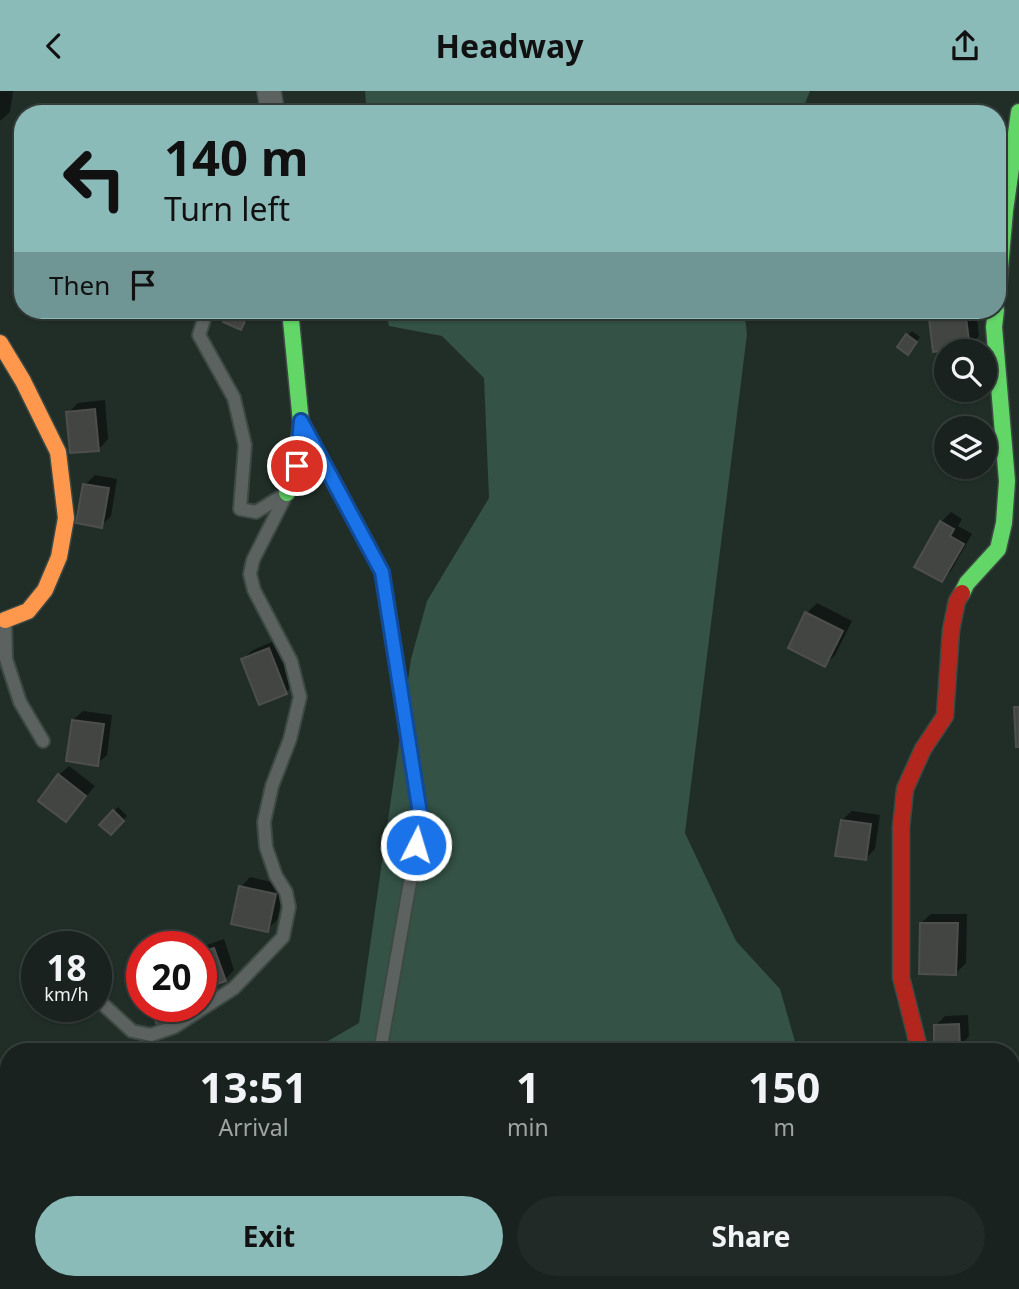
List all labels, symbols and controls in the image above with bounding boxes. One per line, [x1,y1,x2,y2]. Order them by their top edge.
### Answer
text: Headway [436,24,583,67]
icon: back [35,27,73,65]
icon: share [946,27,984,65]
text: 140 m [164,124,309,190]
icon: left [49,133,140,224]
text: Turn left [164,187,290,230]
icon: arrive [124,266,162,304]
text: Then [49,267,110,303]
map controls [934,339,997,479]
button: search [934,339,997,402]
button: layers [934,416,997,479]
pin [267,436,327,496]
icon: arrive [278,447,316,485]
position arrow [379,808,453,882]
speed limit sign: 20 [126,931,217,1022]
text: 18 [46,944,87,991]
text: km/h [44,982,89,1006]
text: 13:51 [200,1058,307,1115]
text: 1 [516,1058,540,1115]
text: 150 [748,1058,820,1115]
text: Arrival [218,1111,289,1143]
text: min [507,1111,549,1143]
text: m [774,1111,795,1143]
button: Exit [35,1196,503,1276]
button: Share [517,1196,985,1276]

